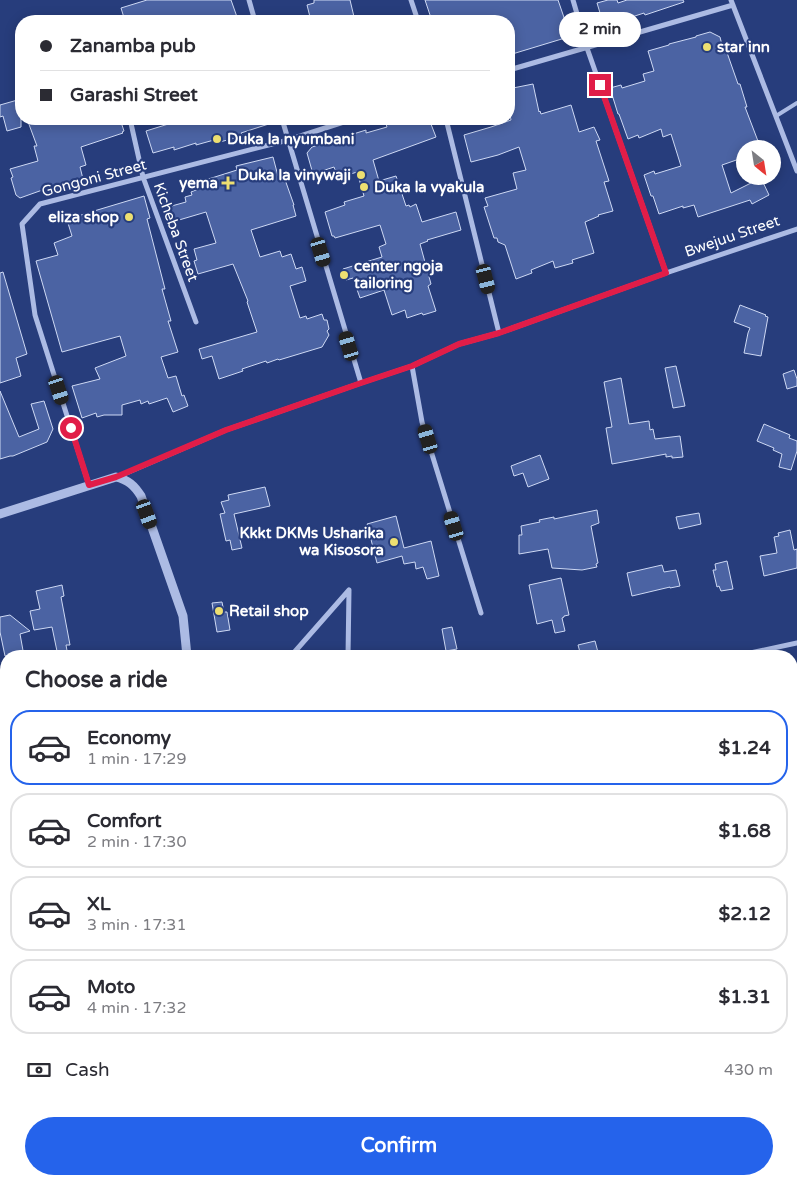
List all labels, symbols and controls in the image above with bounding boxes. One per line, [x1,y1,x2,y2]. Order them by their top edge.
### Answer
callout: 2 min [559,12,641,48]
text: 2 min [579,19,621,39]
text: Zanamba pub [70,35,196,57]
place label: star inn [717,38,770,56]
marker: star inn [701,41,713,53]
route end [589,74,611,96]
text: Garashi Street [70,84,198,106]
place label: Duka la nyumbani [227,130,354,149]
marker: Duka la nyumbani [211,133,223,145]
north arrow [736,140,781,185]
map controls [736,140,781,185]
street label: Gongoni Street [40,155,149,201]
place label: Duka la vinywaji [238,166,351,185]
marker: Duka la vinywaji [355,169,367,181]
place label: yema [179,174,218,193]
marker: yema [222,177,234,189]
place label: Duka la vyakula [374,178,485,197]
street label: Kicheba Street [150,180,202,284]
marker: Duka la vyakula [358,181,370,193]
place label: eliza shop [48,208,120,227]
marker: eliza shop [123,211,135,223]
street label: Bwejuu Street [682,211,782,261]
car [309,235,332,269]
place label: center ngoja tailoring [353,257,443,293]
car [475,263,496,295]
marker: center ngoja tailoring [338,269,350,281]
car [337,329,360,363]
car [47,373,70,407]
route start [60,417,82,439]
car [416,422,439,456]
car [134,497,159,531]
car [442,509,465,543]
place label: Kkkt DKMs Usharika wa Kisosora [239,524,384,559]
marker: Kkkt DKMs Usharika wa Kisosora [388,536,400,548]
place label: Retail shop [229,602,309,621]
marker: Retail shop [213,605,225,617]
text: Choose a ride [25,667,168,693]
icon: car [27,725,72,770]
text: Economy [87,727,171,749]
text: $1.24 [719,737,771,759]
text: 1 min · 17:29 [87,749,186,769]
icon: car [27,808,72,853]
text: Comfort [87,810,161,832]
text: $1.68 [719,820,771,842]
text: 2 min · 17:30 [87,832,186,852]
icon: car [27,891,72,936]
text: XL [87,893,111,915]
text: $2.12 [719,903,771,925]
text: 3 min · 17:31 [87,915,186,935]
icon: car [27,974,72,1019]
text: Moto [87,976,135,998]
text: $1.31 [719,986,771,1008]
text: 4 min · 17:32 [87,998,186,1018]
icon: cash [25,1056,53,1084]
text: Cash [65,1059,110,1081]
text: 430 m [724,1060,773,1080]
button: Confirm [25,1117,773,1175]

